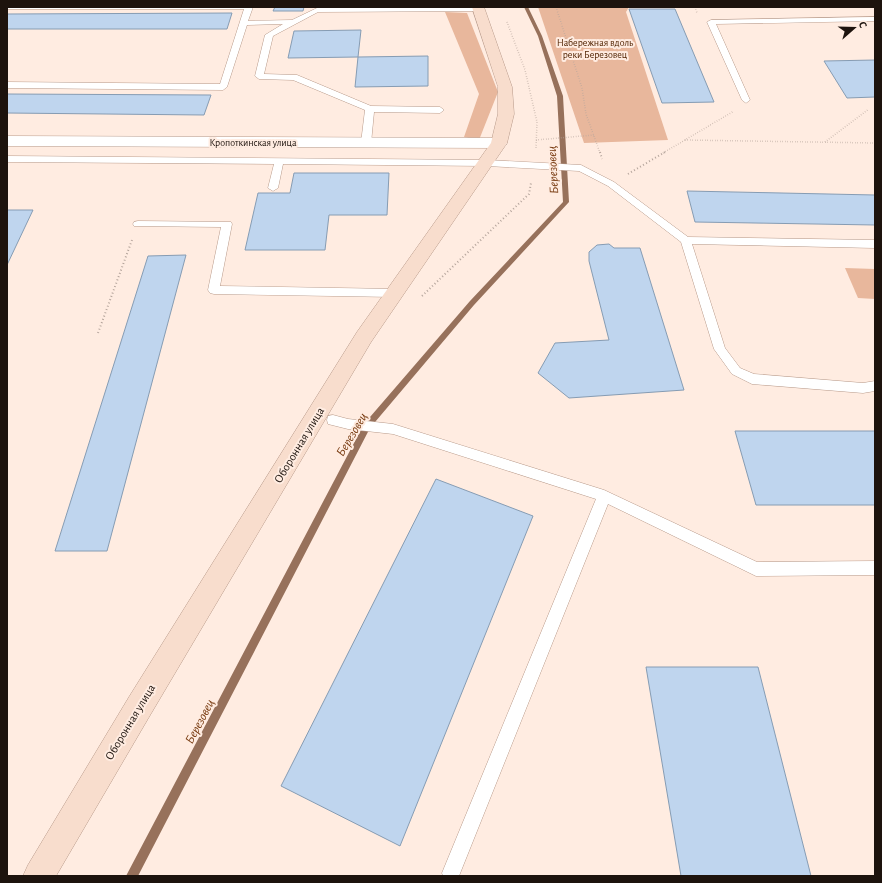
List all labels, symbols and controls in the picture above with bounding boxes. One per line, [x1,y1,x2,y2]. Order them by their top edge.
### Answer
north arrow [834,8,874,48]
text: С [857,20,869,29]
park label: Набережная вдоль реки Березовец [557,38,634,60]
street label: Кропоткинская улица [209,138,297,148]
water label: Березовец [546,145,561,194]
street label: Оборонная улица [272,405,327,485]
water label: Березовец [334,411,370,459]
street label: Оборонная улица [103,682,158,762]
water label: Березовец [183,697,217,746]

